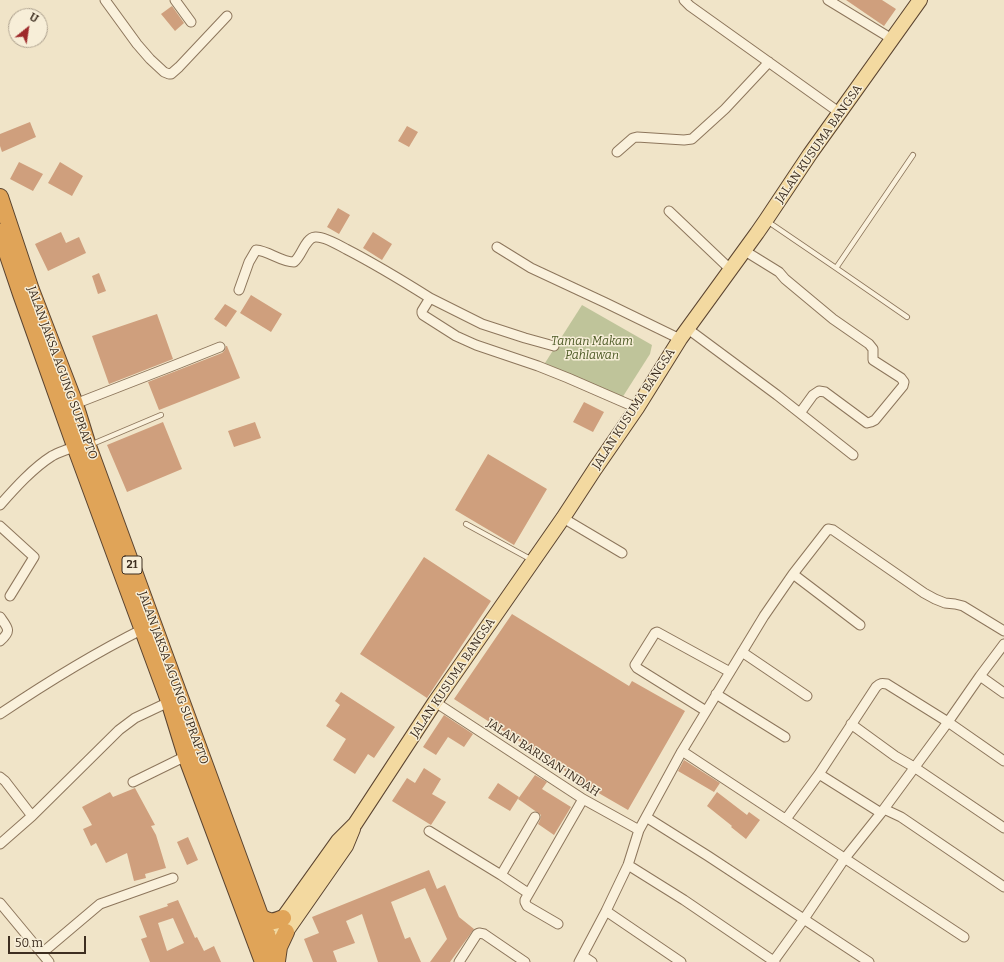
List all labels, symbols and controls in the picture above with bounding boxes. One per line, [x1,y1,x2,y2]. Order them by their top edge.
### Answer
north arrow [8,8,48,48]
text: U [27,10,41,26]
street label: JALAN KUSUMA BANGSA [773,82,865,206]
street label: JALAN JAKSA AGUNG SUPRAPTO [24,284,100,462]
park label: Taman Makam Pahlawan [551,335,633,363]
street label: JALAN KUSUMA BANGSA [590,346,678,472]
road number: 21 [122,556,142,574]
street label: JALAN JAKSA AGUNG SUPRAPTO [135,589,211,767]
street label: JALAN KUSUMA BANGSA [408,615,498,741]
street label: JALAN BARISAN INDAH [484,716,602,800]
scale bar [10,928,88,954]
text: 50 m [15,936,43,950]

